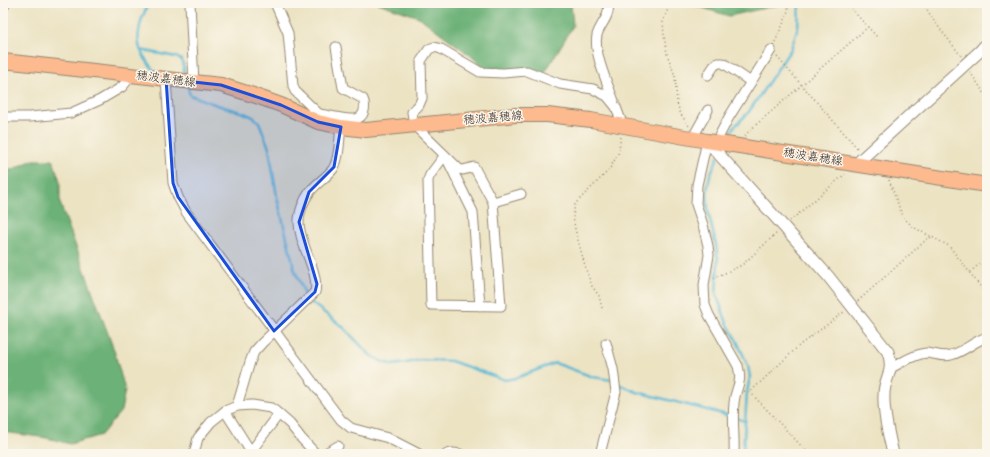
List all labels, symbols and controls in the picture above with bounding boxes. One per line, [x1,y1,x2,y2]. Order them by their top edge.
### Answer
street label: 穂波嘉穂線 [135,66,197,92]
street label: 穂波嘉穂線 [462,106,524,130]
street label: 穂波嘉穂線 [782,143,844,171]

